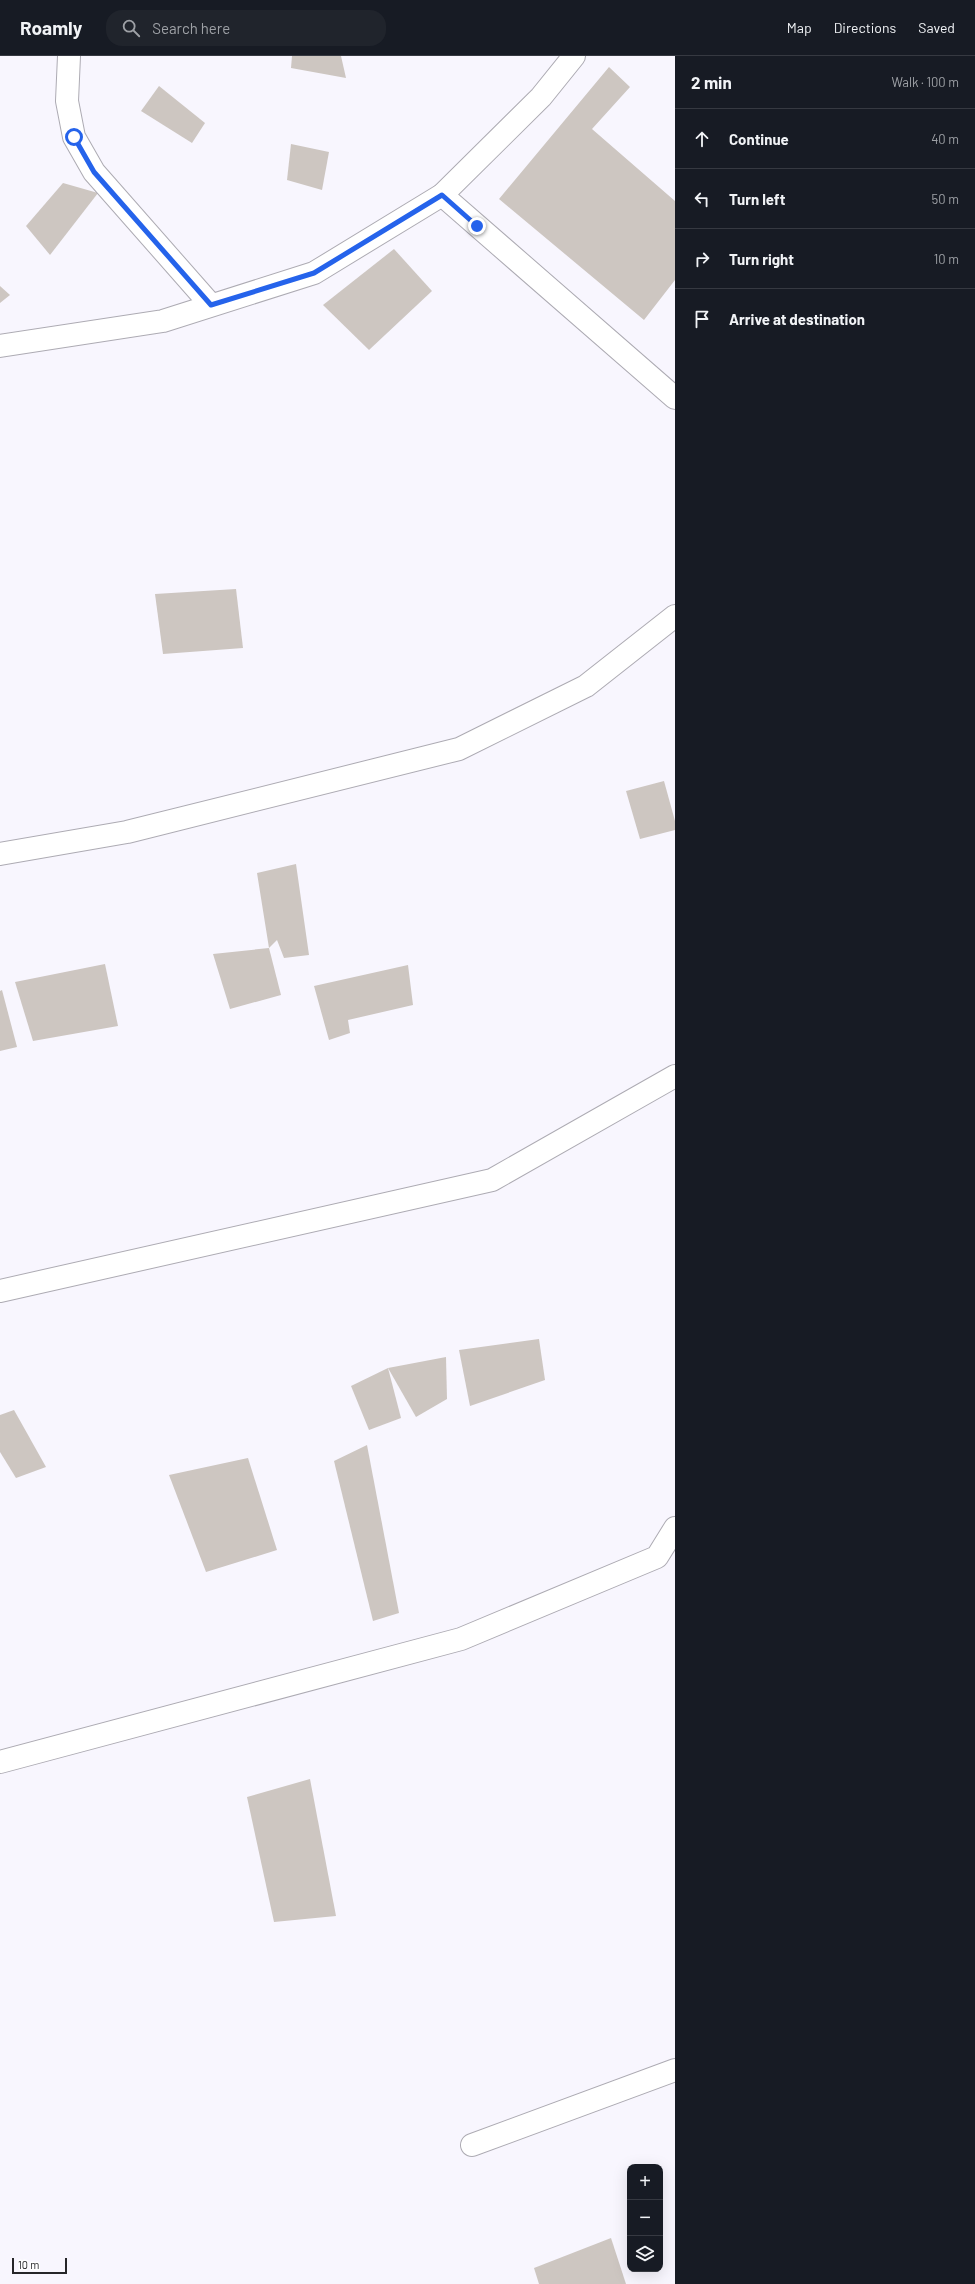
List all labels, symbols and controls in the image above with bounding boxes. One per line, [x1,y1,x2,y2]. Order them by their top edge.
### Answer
search box [106,10,386,46]
text: Roamly [20,16,82,39]
icon: search [120,17,142,39]
text: Search here [152,19,230,37]
text: Map [787,19,812,36]
text: Directions [834,19,896,36]
text: Saved [918,19,955,36]
text: 2 min [691,72,732,92]
text: Walk · 100 m [892,74,959,90]
route start [65,128,83,146]
icon: ahead [691,128,713,150]
text: Continue [729,130,789,148]
text: 40 m [931,131,959,147]
icon: left [691,188,713,210]
text: Turn left [729,190,785,208]
text: 50 m [932,191,959,207]
route end [468,217,486,235]
icon: right [691,248,713,270]
text: Turn right [729,250,794,268]
text: 10 m [934,251,959,267]
icon: arrive [691,308,713,330]
text: Arrive at destination [729,310,865,328]
map controls [627,2164,663,2272]
button: + [627,2164,663,2200]
button: − [627,2200,663,2236]
button: layers [627,2236,663,2272]
scale bar [12,2256,67,2275]
text: 10 m [18,2258,39,2271]

